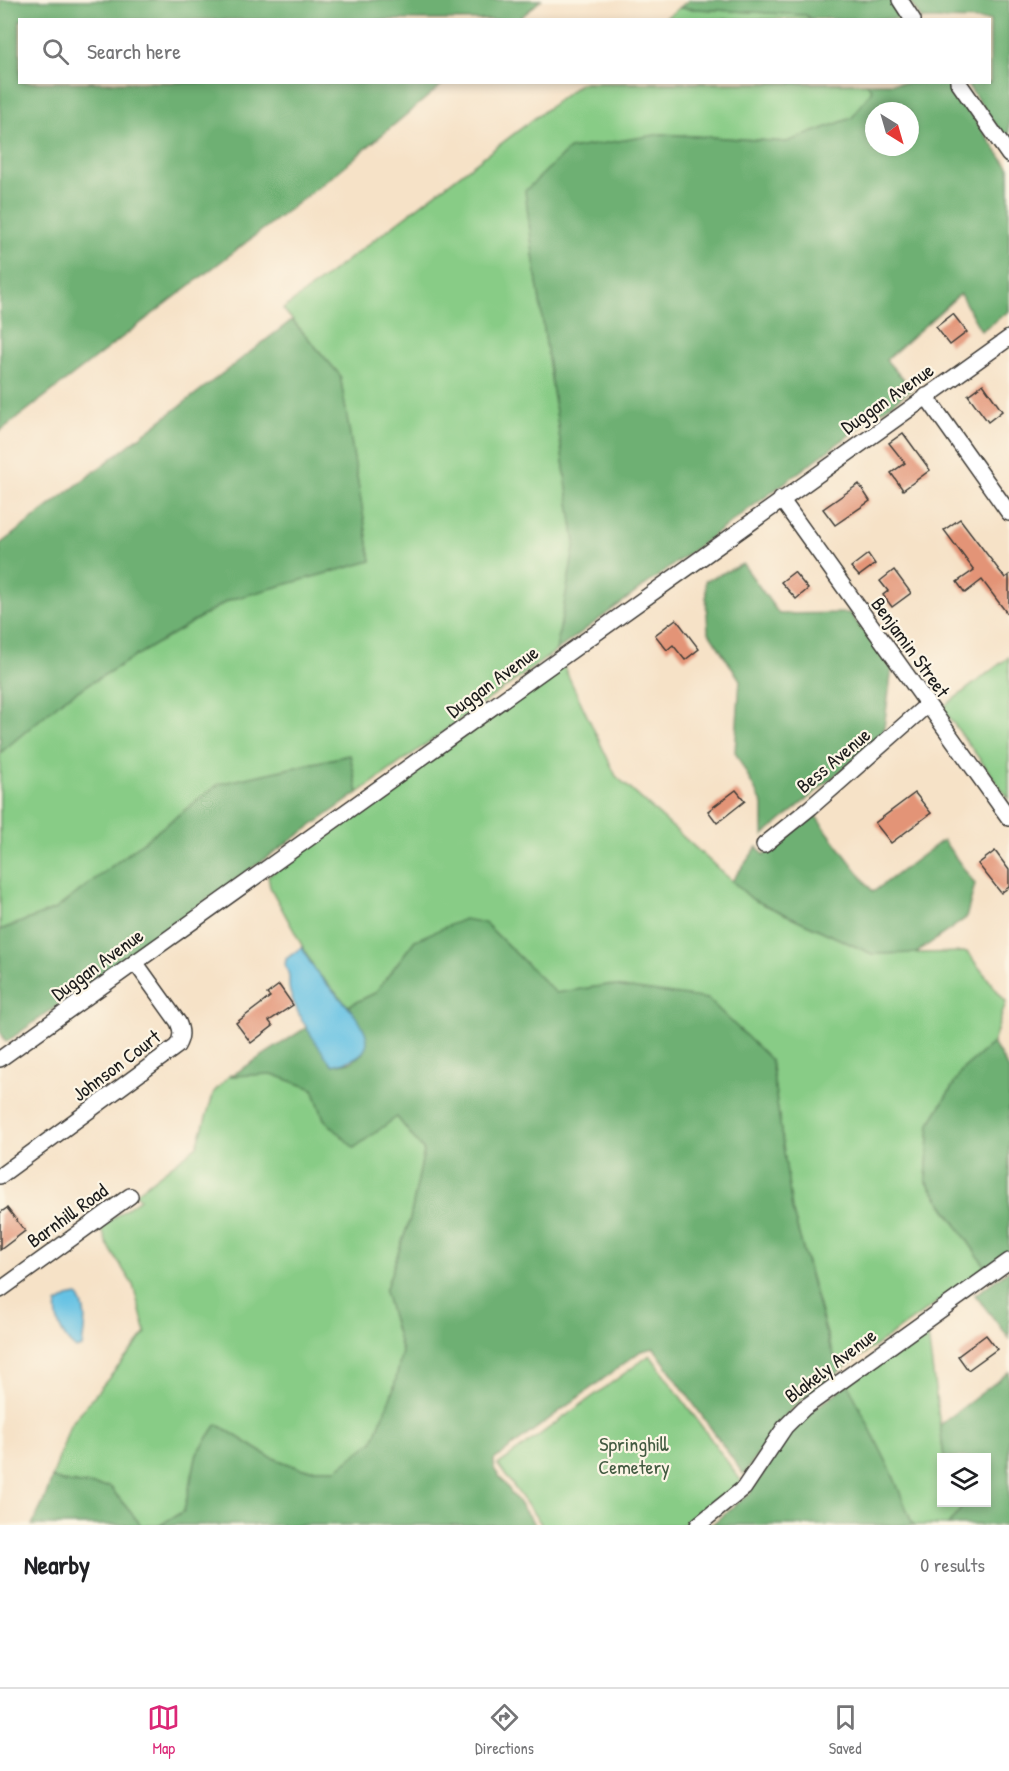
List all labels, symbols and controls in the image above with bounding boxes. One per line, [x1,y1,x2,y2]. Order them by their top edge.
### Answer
search box [18,18,991,84]
icon: search [39,35,72,68]
text: Search here [87,36,181,66]
north arrow [865,102,919,156]
street label: Duggan Avenue [835,356,939,440]
street label: Benjamin Street [865,591,957,704]
street label: Duggan Avenue [441,638,543,724]
street label: Bess Avenue [790,721,876,799]
street label: Duggan Avenue [46,921,148,1007]
street label: Johnson Court [66,1022,167,1107]
street label: Barnhill Road [21,1176,113,1253]
street label: Blakely Avenue [778,1322,882,1408]
park label: Springhill Cemetery [598,1430,670,1480]
map controls [937,1453,991,1507]
button: layers [937,1453,991,1507]
text: Nearby [24,1547,90,1582]
text: 0 results [920,1551,985,1578]
tab: Map [147,1701,180,1759]
tab: Directions [475,1701,534,1759]
tab: Saved [829,1701,862,1759]

